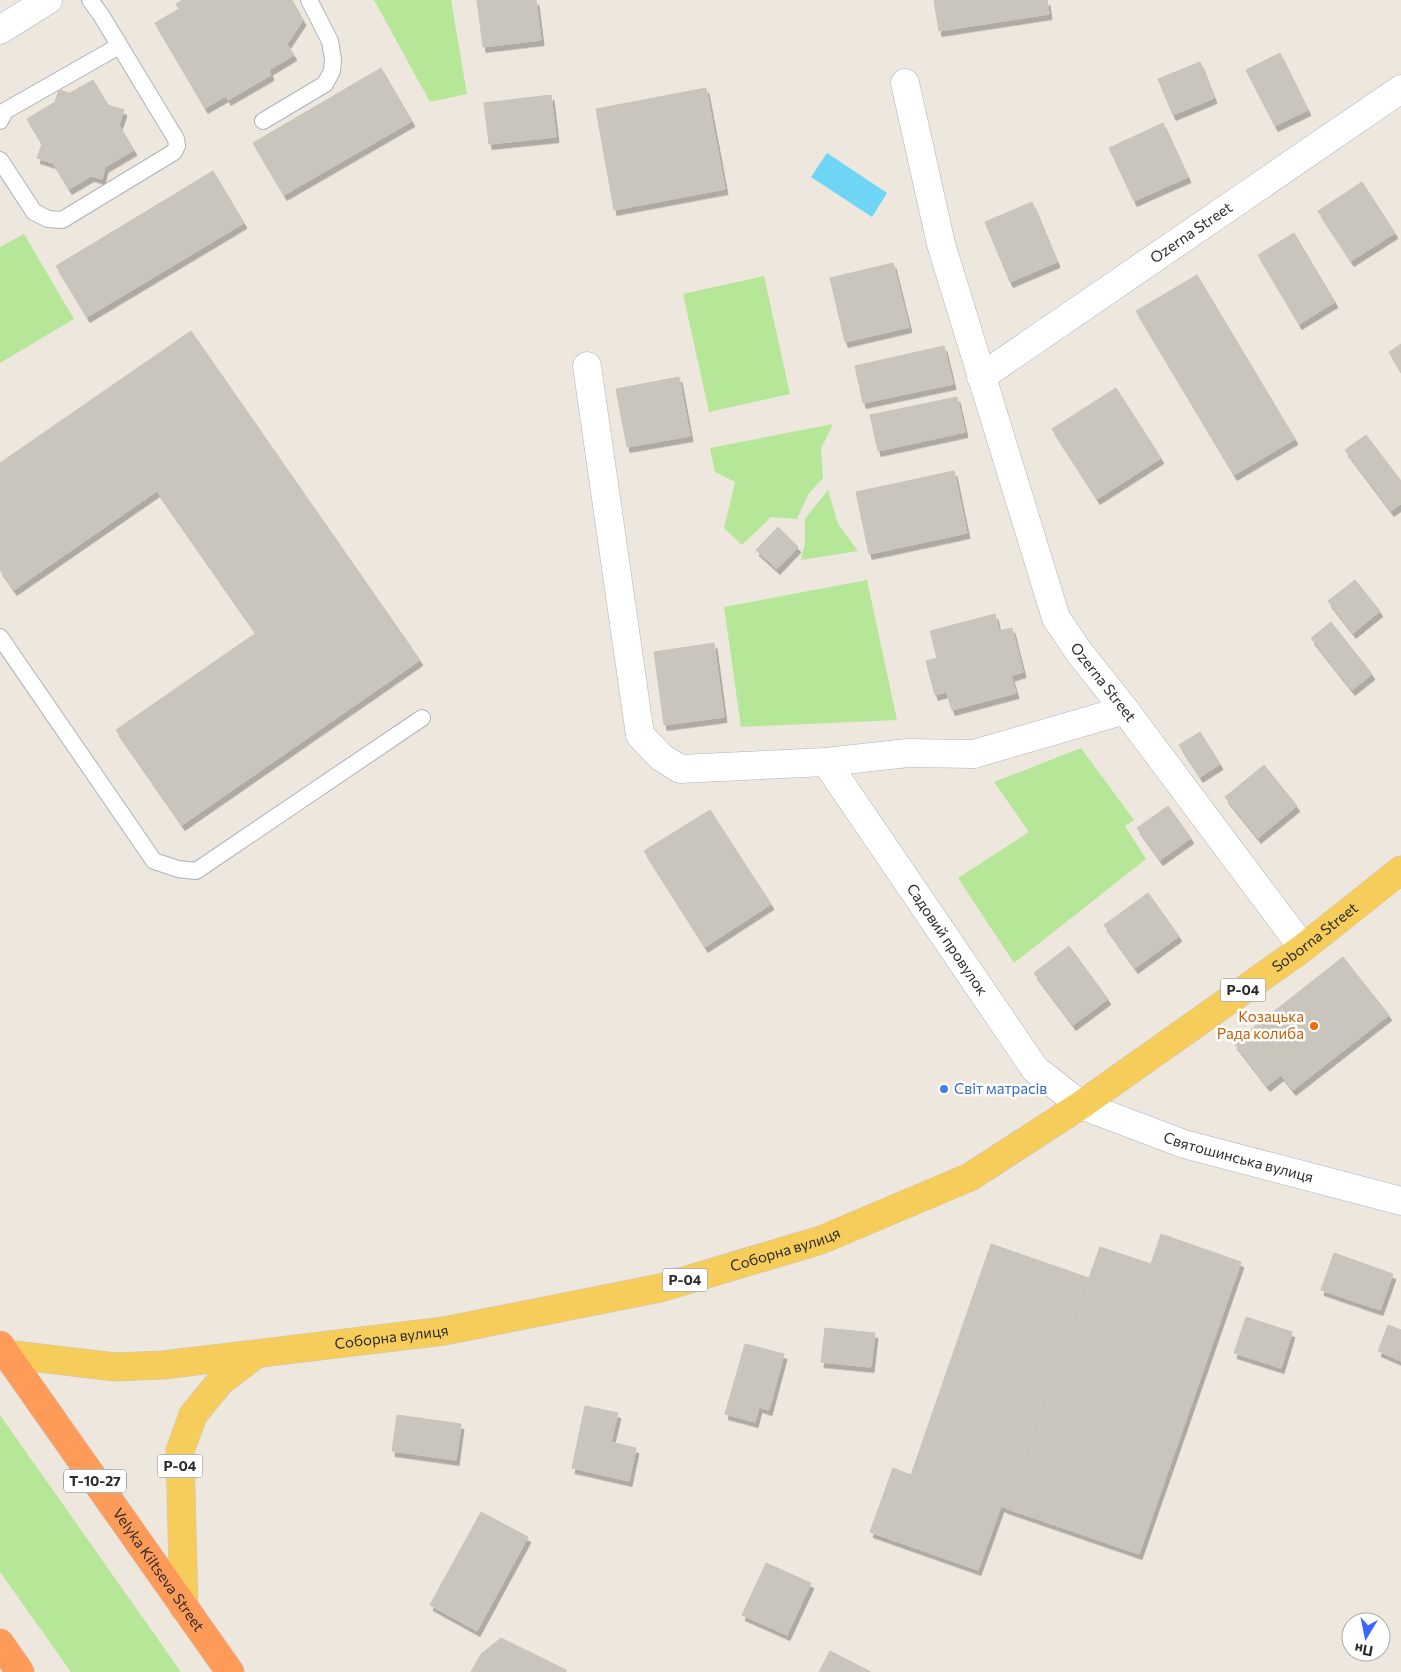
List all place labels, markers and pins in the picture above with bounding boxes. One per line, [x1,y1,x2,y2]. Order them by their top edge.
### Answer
place label: Козацька Рада колиба [1217,1007,1304,1042]
marker: Козацька Рада колиба [1308,1020,1320,1032]
place label: Світ матрасів [954,1079,1047,1097]
marker: Світ матрасів [938,1083,950,1095]

